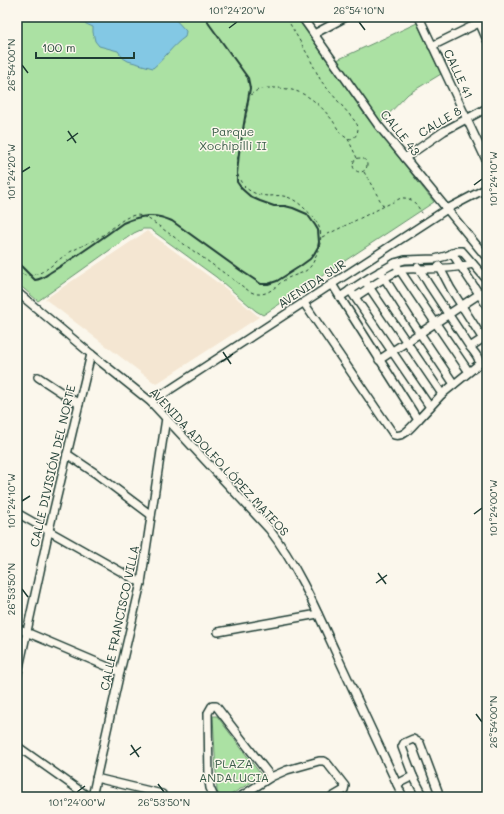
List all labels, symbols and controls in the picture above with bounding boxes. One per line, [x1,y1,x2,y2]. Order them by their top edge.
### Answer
text: 101°24'20"W [209,3,266,17]
text: 26°54'10"N [334,3,384,17]
scale bar [36,34,134,60]
text: 26°54'00"N [4,39,18,91]
text: 100 m [42,39,76,55]
street label: CALLE 41 [441,46,477,101]
street label: CALLE 8 [415,102,464,140]
street label: CALLE 43 [377,106,424,159]
park label: Parque Xochipilli II [199,123,267,153]
text: 101°24'20"W [4,143,18,200]
text: 101°24'10"W [486,151,500,207]
street label: AVENIDA SUR [274,255,349,311]
street label: CALLE DIVISIÓN DEL NORTE [26,383,78,548]
street label: AVENIDA ADOLFO LÓPEZ MATEOS [146,384,293,539]
text: 101°24'10"W [4,473,18,529]
text: 101°24'00"W [486,479,500,537]
street label: CALLE FRANCISCO VILLA [96,544,142,692]
text: 26°53'50"N [4,563,18,615]
text: 26°54'00"N [486,696,500,748]
park label: PLAZA ANDALUCIA [199,755,269,785]
text: 101°24'00"W [48,795,106,809]
text: 26°53'50"N [138,795,190,809]

